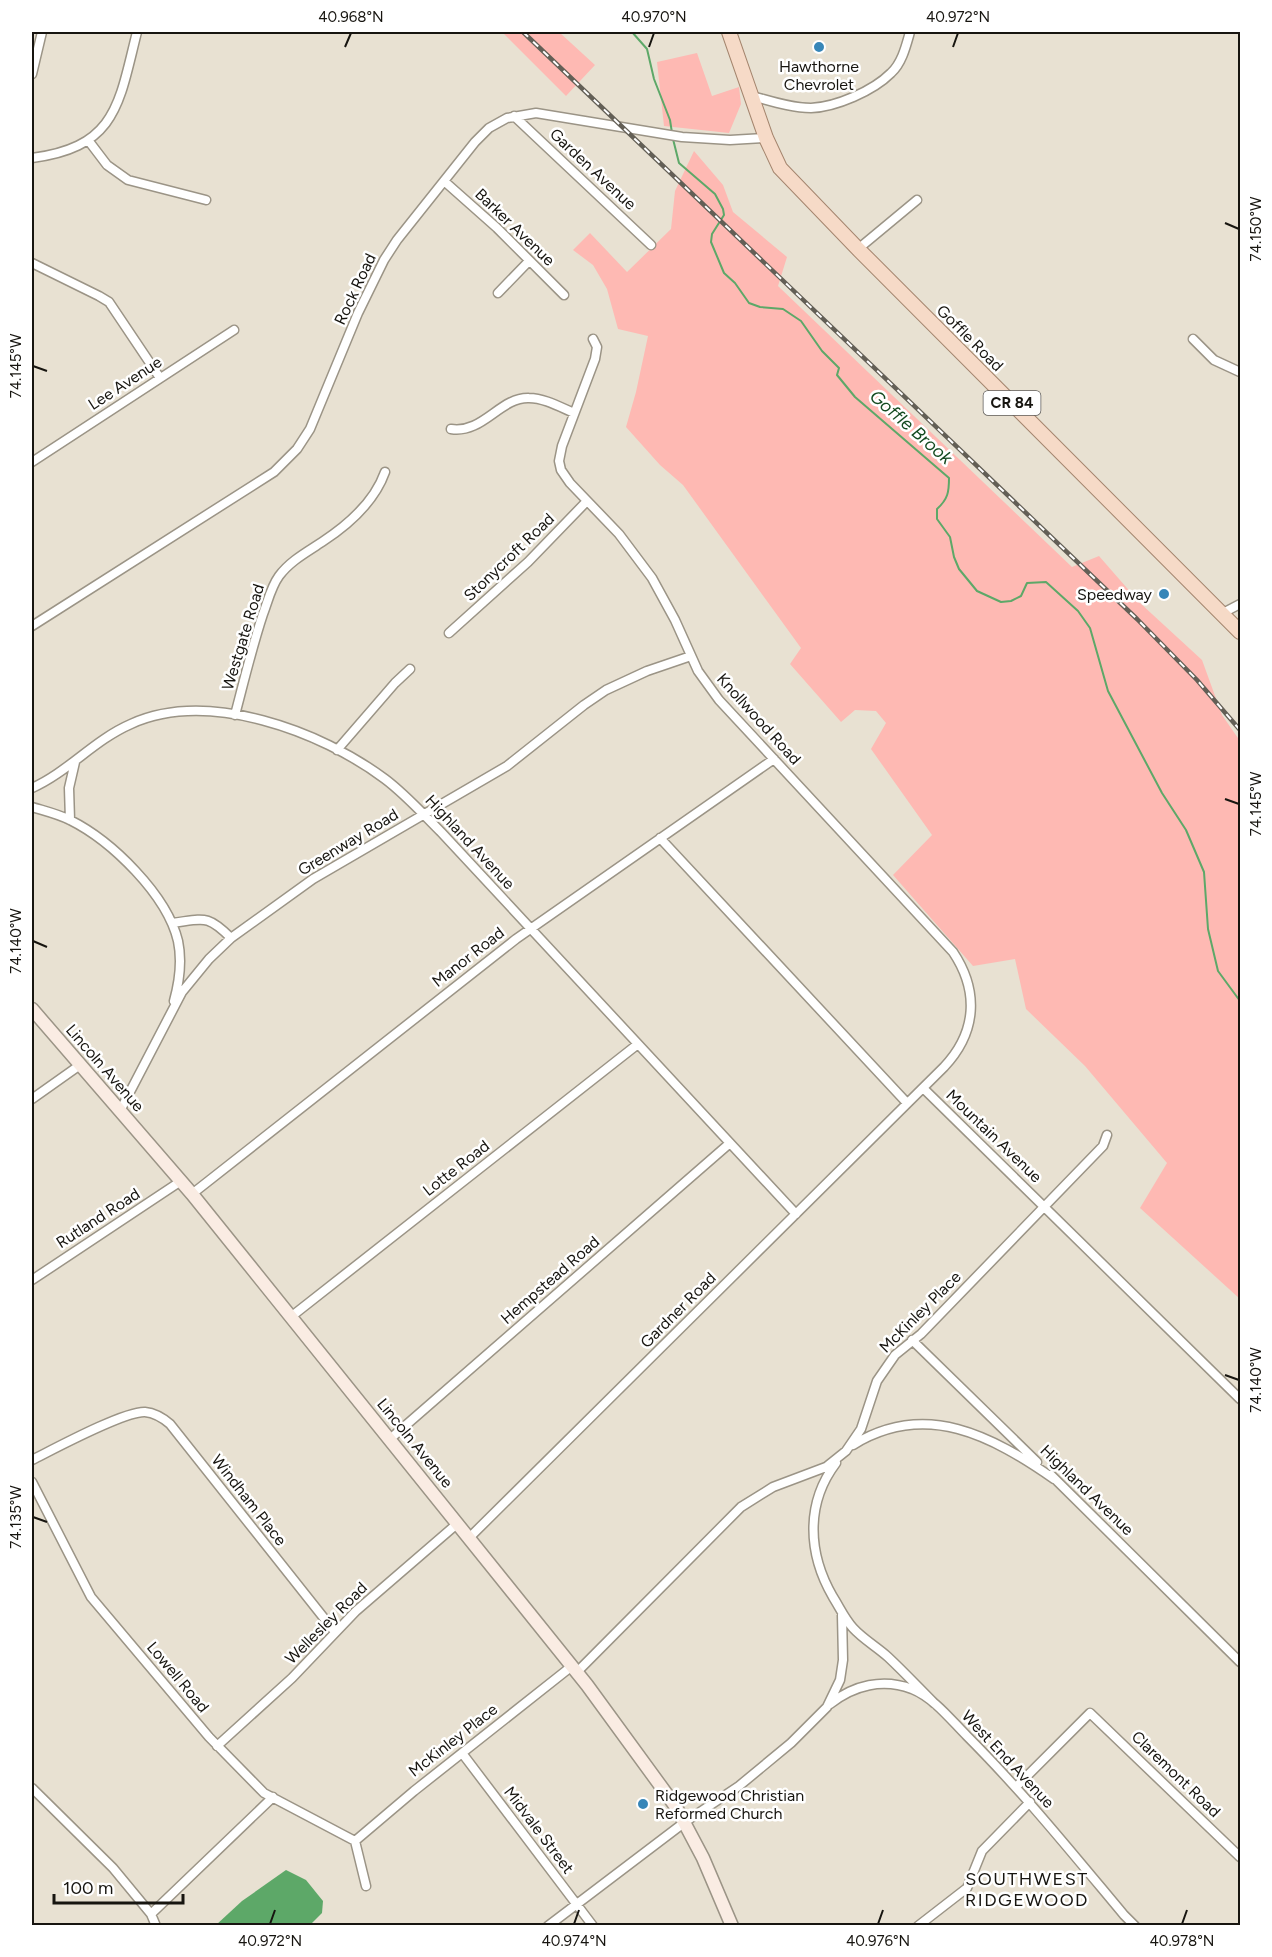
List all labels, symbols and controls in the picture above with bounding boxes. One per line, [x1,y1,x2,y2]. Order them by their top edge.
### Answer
text: 40.968°N [318,8,384,26]
text: 40.970°N [621,8,687,26]
text: 40.972°N [926,8,990,26]
marker: Hawthorne Chevrolet [812,40,826,54]
place label: Hawthorne Chevrolet [779,57,859,94]
street label: Garden Avenue [546,124,640,214]
street label: Barker Avenue [471,184,559,270]
text: 74.150°W [1247,196,1265,261]
street label: Rock Road [330,250,380,328]
street label: Goffle Road [933,301,1007,375]
text: 74.145°W [7,333,25,398]
street label: Lee Avenue [85,352,166,414]
water label: Goffle Brook [865,385,958,470]
road number: CR 84 [984,391,1040,415]
street label: Stonycroft Road [460,509,558,605]
street label: Westgate Road [218,582,268,692]
place label: Speedway [1077,585,1153,604]
marker: Speedway [1157,587,1171,601]
street label: Knollwood Road [713,670,805,768]
text: 74.145°W [1247,771,1265,836]
street label: Highland Avenue [421,791,519,893]
street label: Greenway Road [294,805,402,879]
text: 74.140°W [7,908,25,974]
street label: Manor Road [428,923,508,991]
street label: Lincoln Avenue [62,1020,148,1116]
street label: Mountain Avenue [942,1086,1046,1187]
street label: Lotte Road [419,1136,493,1200]
street label: Rutland Road [53,1184,143,1252]
street label: Hempstead Road [497,1232,603,1328]
street label: McKinley Place [875,1267,965,1357]
street label: Gardner Road [636,1268,720,1352]
text: 74.140°W [1247,1347,1265,1413]
street label: Lincoln Avenue [373,1395,457,1492]
street label: Highland Avenue [1036,1441,1138,1539]
street label: Windham Place [208,1451,291,1550]
text: 74.135°W [7,1485,25,1549]
street label: Wellesley Road [281,1578,371,1668]
street label: Lowell Road [143,1638,213,1716]
street label: McKinley Place [405,1699,501,1781]
street label: West End Avenue [958,1706,1058,1812]
street label: Claremont Road [1128,1727,1224,1821]
street label: Midvale Street [500,1783,578,1877]
place label: Ridgewood Christian Reformed Church [655,1786,804,1823]
marker: Ridgewood Christian Reformed Church [636,1797,650,1811]
scale bar [54,1867,183,1905]
district label: SOUTHWEST RIDGEWOOD [965,1868,1089,1911]
text: 100 m [63,1877,113,1899]
text: 40.972°N [238,1932,302,1950]
text: 40.974°N [541,1932,607,1950]
text: 40.976°N [846,1932,910,1950]
text: 40.978°N [1150,1932,1214,1950]

